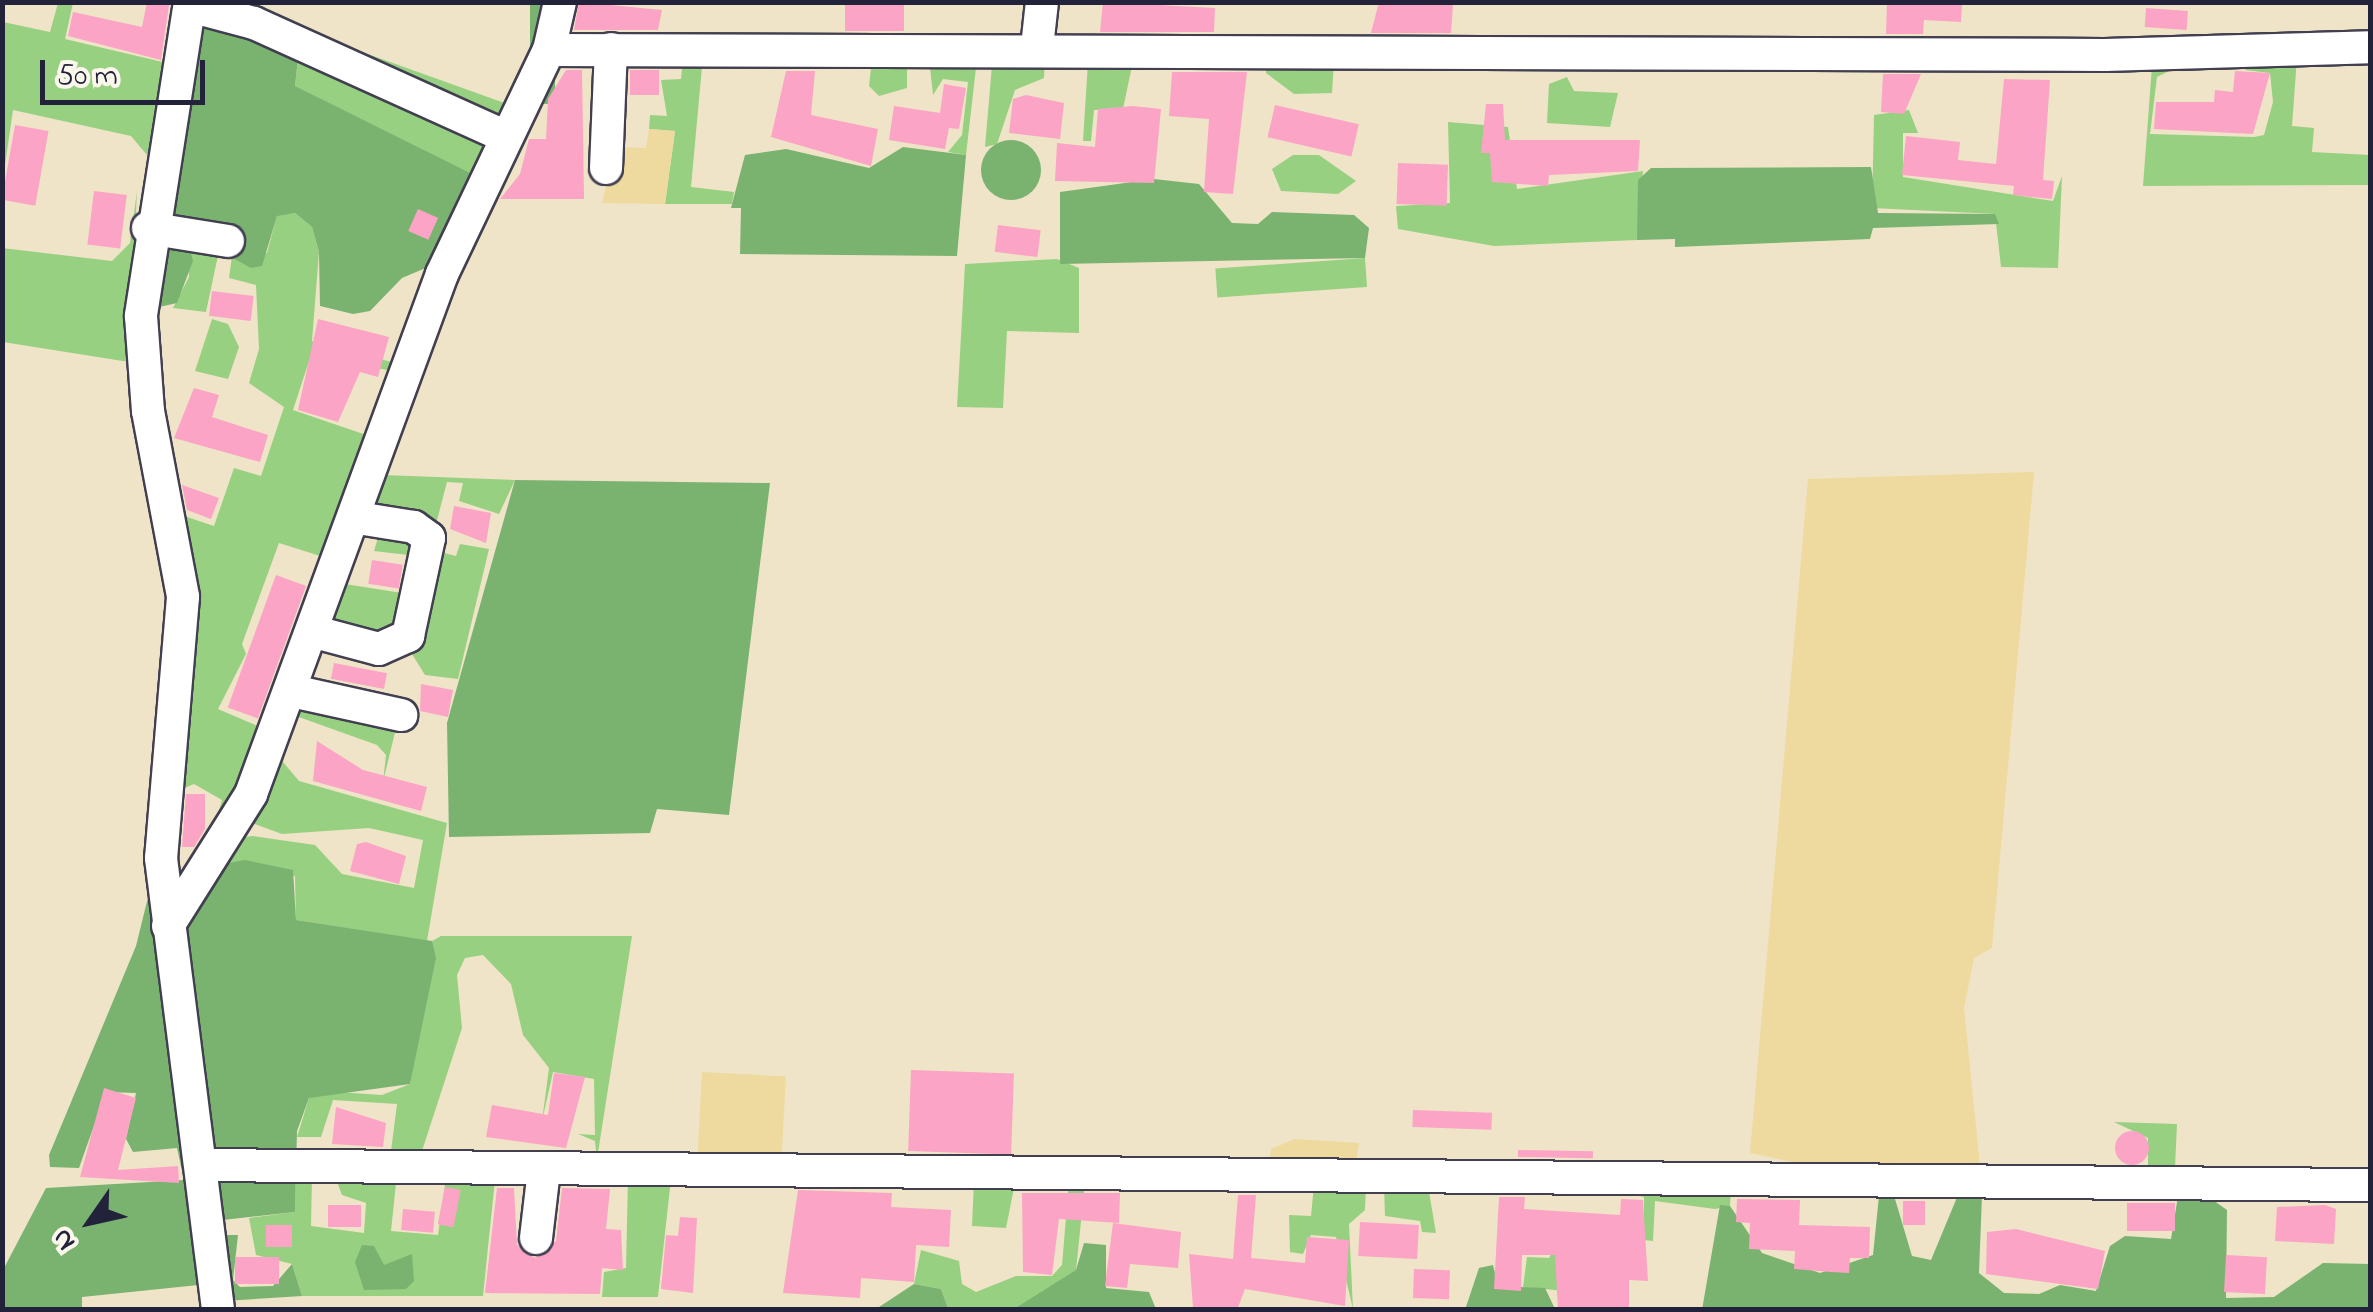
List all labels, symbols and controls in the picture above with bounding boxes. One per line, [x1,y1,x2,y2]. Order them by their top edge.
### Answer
scale bar [45,40,210,102]
text: 50 m [57,55,118,99]
north arrow [40,1172,140,1272]
text: N [42,1220,87,1258]

